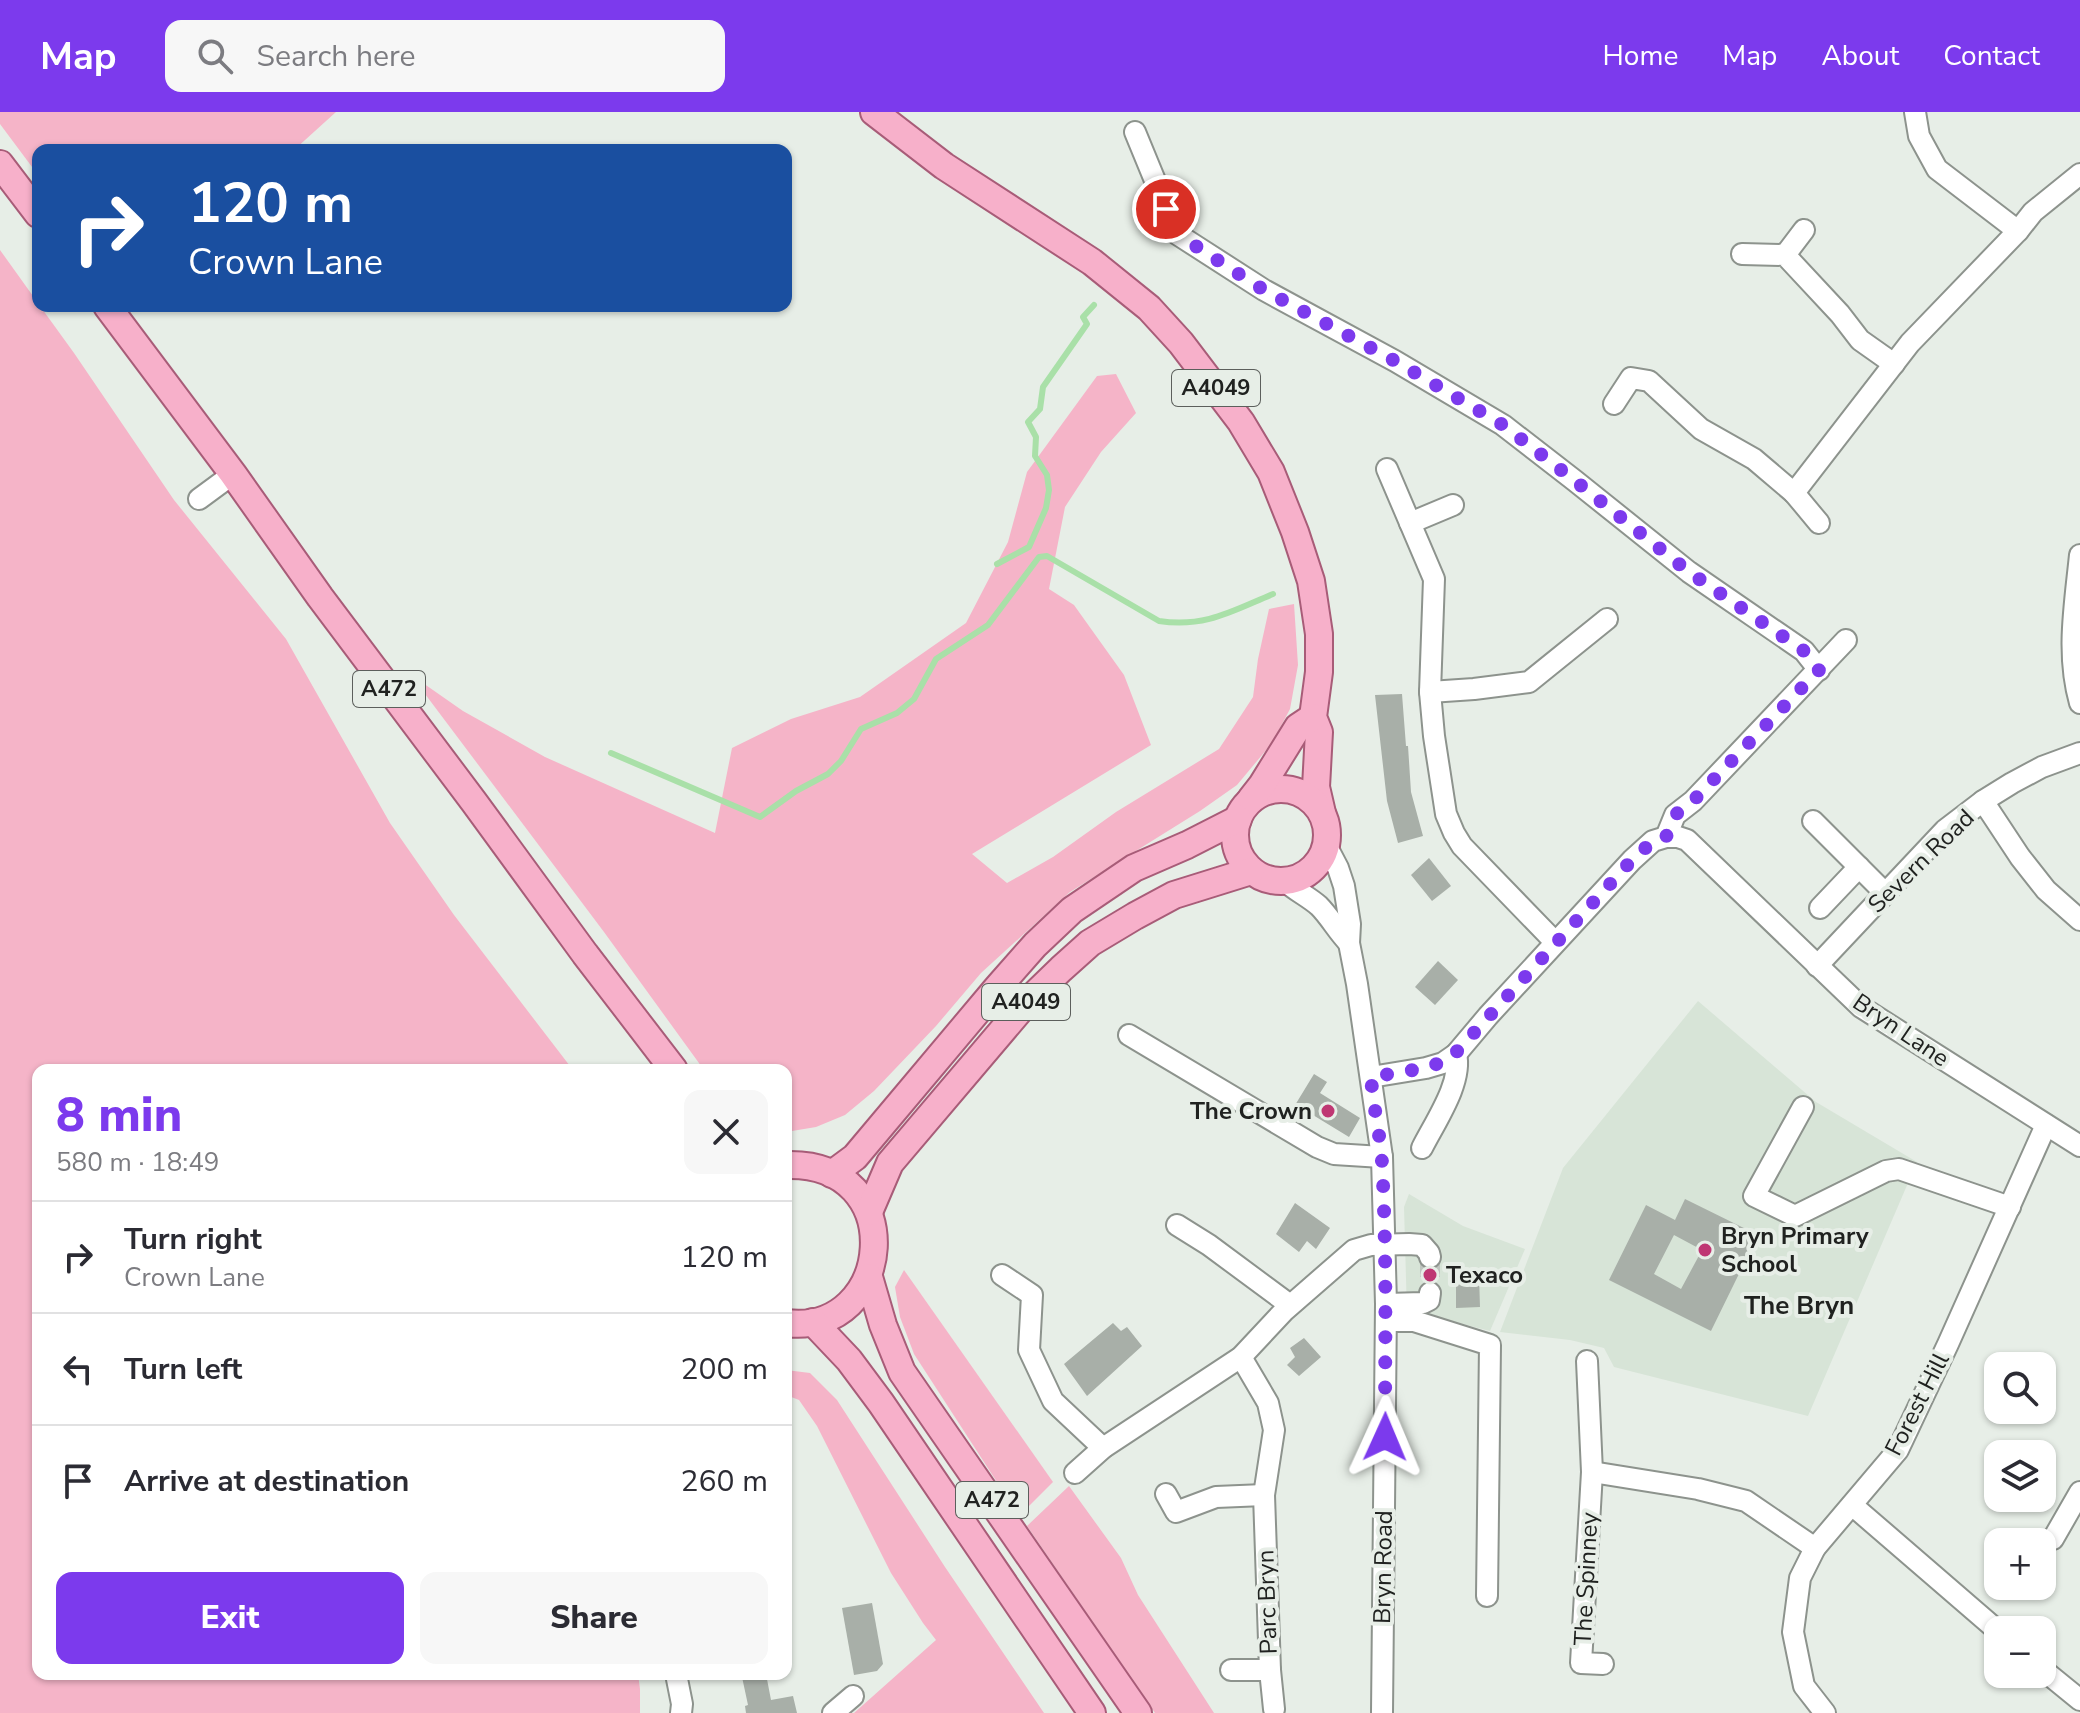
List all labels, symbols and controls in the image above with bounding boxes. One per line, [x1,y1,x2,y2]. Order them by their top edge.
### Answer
search box [165,20,725,92]
text: Map [40,31,117,82]
icon: search [193,34,237,78]
text: Search here [257,36,416,77]
text: Home [1603,37,1678,75]
text: Map [1722,37,1777,75]
text: About [1821,37,1899,75]
text: Contact [1943,37,2040,75]
text: 120 m [188,165,353,242]
pin [1132,175,1200,243]
icon: right [56,176,160,280]
icon: arrive [1144,187,1188,231]
text: Crown Lane [188,238,383,287]
road number: A4049 [1172,370,1260,406]
road number: A472 [353,671,425,707]
street label: Severn Road [1861,802,1981,920]
road number: A4049 [982,984,1070,1020]
street label: Bryn Lane [1847,986,1955,1074]
text: 8 min [56,1082,182,1148]
button: close [684,1090,768,1174]
place label: The Crown [1190,1095,1312,1127]
marker: The Crown [1319,1102,1337,1120]
text: 580 m · 18:49 [56,1145,219,1180]
text: Turn right [124,1219,262,1260]
place label: Bryn Primary School [1721,1220,1869,1280]
icon: right [56,1235,100,1279]
text: 120 m [681,1237,768,1278]
marker: Bryn Primary School [1696,1241,1714,1259]
place label: Texaco [1446,1259,1523,1291]
text: Crown Lane [124,1260,265,1295]
marker: Texaco [1421,1266,1439,1284]
district label: The Bryn [1744,1288,1854,1323]
icon: left [56,1347,100,1391]
street label: Forest Hill [1877,1347,1957,1461]
text: Turn left [124,1349,242,1390]
text: 200 m [681,1349,768,1390]
map controls [1984,1352,2056,1688]
button: search [1984,1352,2056,1424]
position arrow [1343,1395,1427,1479]
button: layers [1984,1440,2056,1512]
icon: arrive [56,1459,100,1503]
text: Arrive at destination [124,1461,409,1502]
text: 260 m [681,1461,768,1502]
road number: A472 [956,1482,1028,1518]
street label: Bryn Road [1366,1510,1400,1624]
street label: The Spinney [1567,1511,1606,1647]
button: + [1984,1528,2056,1600]
street label: Parc Bryn [1249,1549,1285,1655]
button: Exit [56,1572,404,1664]
button: Share [420,1572,768,1664]
button: − [1984,1616,2056,1688]

